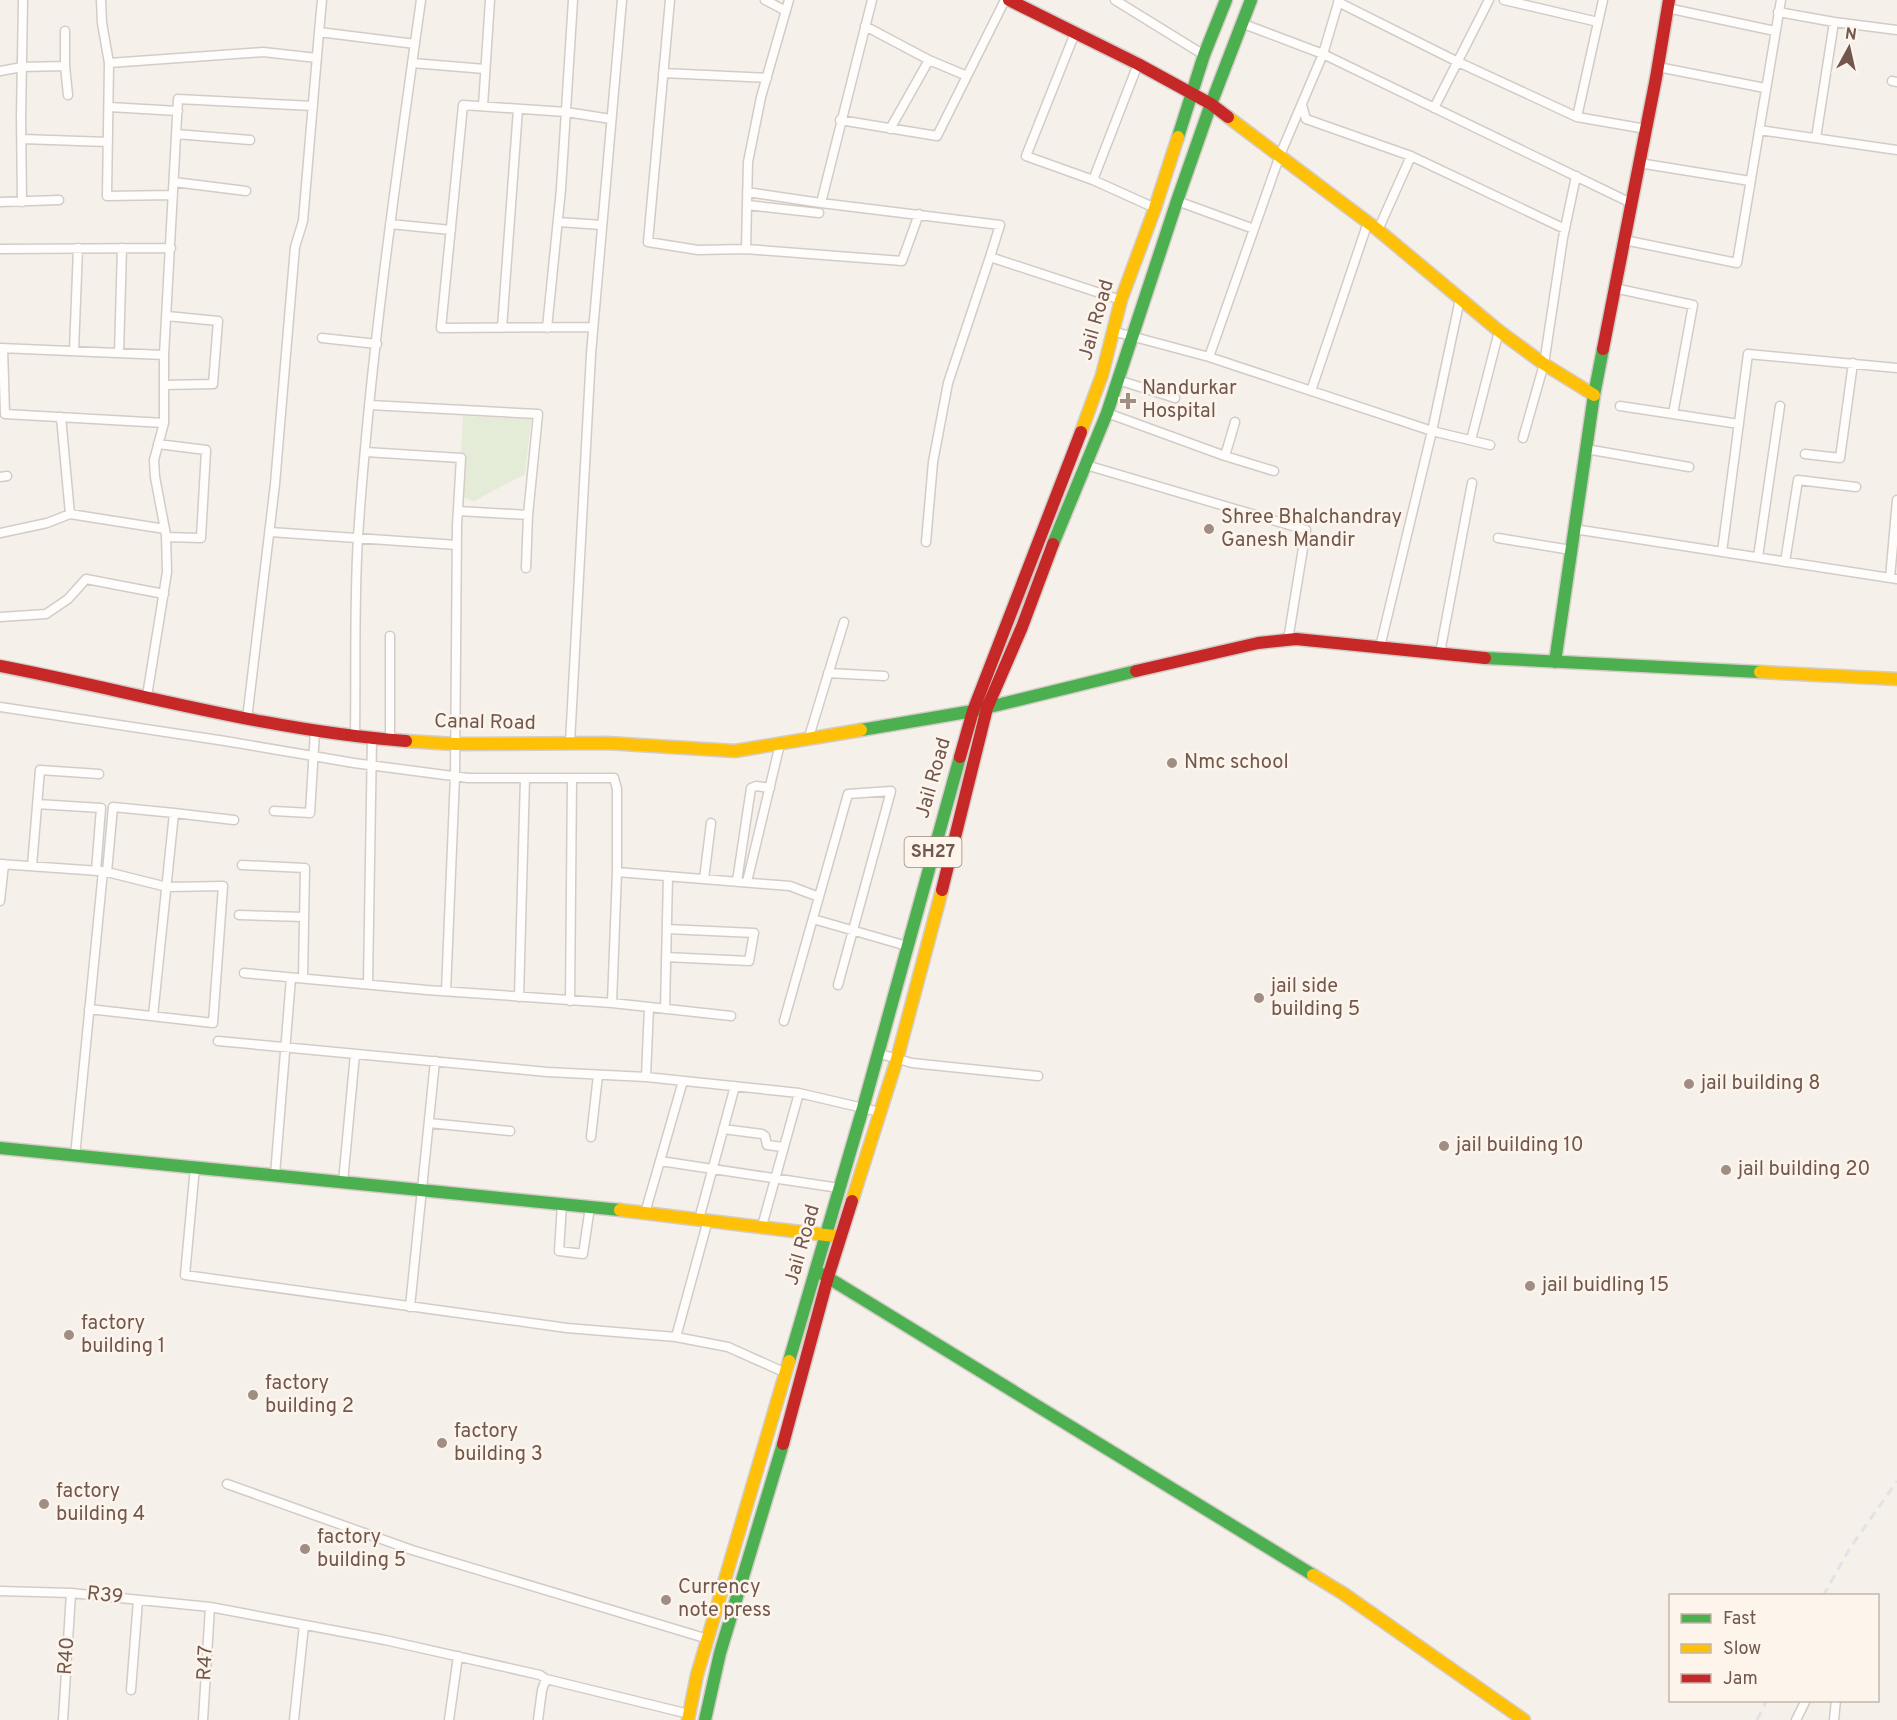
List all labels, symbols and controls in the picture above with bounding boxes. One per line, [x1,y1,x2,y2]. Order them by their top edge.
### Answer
north arrow [1819,18,1879,78]
text: N [1844,24,1858,46]
street label: Jail Road [1073,277,1121,363]
place label: Nandurkar Hospital [1142,376,1237,425]
marker: Nandurkar Hospital [1119,392,1137,410]
place label: Shree Bhalchandray Ganesh Mandir [1221,505,1402,554]
marker: Shree Bhalchandray Ganesh Mandir [1202,522,1216,536]
street label: Canal Road [434,709,536,737]
street label: Jail Road [910,735,958,821]
place label: Nmc school [1184,750,1289,776]
marker: Nmc school [1165,756,1179,770]
road number: SH27 [904,837,962,867]
place label: jail side building 5 [1270,974,1360,1023]
marker: jail side building 5 [1252,991,1266,1005]
place label: jail building 8 [1700,1071,1821,1097]
marker: jail building 8 [1682,1077,1696,1091]
place label: jail building 10 [1455,1133,1584,1159]
marker: jail building 10 [1437,1139,1451,1153]
place label: jail building 20 [1737,1157,1870,1183]
marker: jail building 20 [1719,1163,1733,1177]
street label: Jail Road [779,1202,827,1288]
place label: jail buidling 15 [1541,1273,1669,1299]
marker: jail buidling 15 [1523,1279,1537,1293]
place label: factory building 1 [81,1311,165,1360]
marker: factory building 1 [62,1328,76,1342]
place label: factory building 2 [265,1371,354,1420]
marker: factory building 2 [246,1388,260,1402]
place label: factory building 3 [454,1419,543,1468]
marker: factory building 3 [435,1436,449,1450]
place label: factory building 4 [56,1479,145,1528]
marker: factory building 4 [37,1497,51,1511]
place label: factory building 5 [317,1525,406,1574]
marker: factory building 5 [298,1542,312,1556]
place label: Currency note press [678,1575,771,1624]
street label: R39 [85,1581,125,1611]
marker: Currency note press [659,1593,673,1607]
legend [1669,1594,1879,1702]
text: Fast [1723,1608,1756,1631]
street label: R40 [53,1636,81,1676]
text: Slow [1723,1638,1761,1661]
street label: R47 [192,1645,220,1681]
text: Jam [1723,1668,1758,1691]

